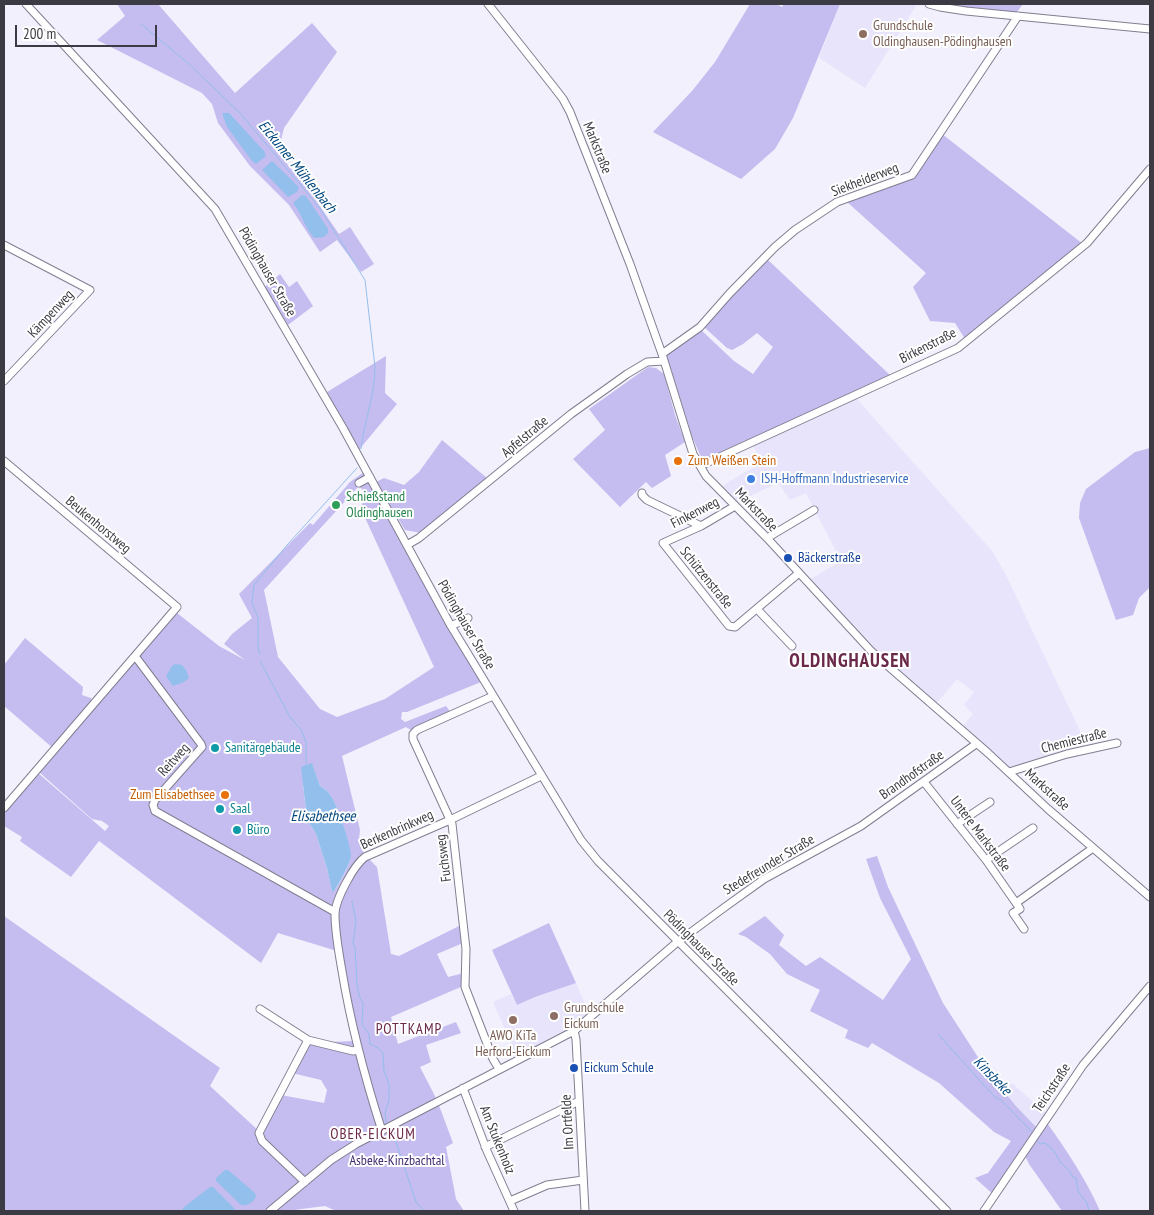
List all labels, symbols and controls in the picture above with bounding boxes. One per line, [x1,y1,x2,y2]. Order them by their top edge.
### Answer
scale bar [18,15,160,47]
place label: Grundschule Oldinghausen-Pödinghausen [873,18,1012,50]
text: 200 m [23,24,56,43]
marker: Grundschule Oldinghausen-Pödinghausen [857,28,869,40]
water label: Eickumer Mühlenbach [254,117,340,217]
street label: Markstraße [579,120,615,176]
street label: Siekheiderweg [829,159,901,201]
street label: Pödinghauser Straße [235,224,299,320]
street label: Kämpenweg [25,287,77,341]
street label: Birkenstraße [897,325,959,367]
street label: Apfelstraße [498,413,552,461]
place label: Zum Weißen Stein [688,453,776,469]
marker: Zum Weißen Stein [672,455,684,467]
place label: ISH-Hoffmann Industrieservice [761,471,909,487]
marker: ISH-Hoffmann Industrieservice [745,473,757,485]
street label: Markstraße [731,485,781,535]
place label: Schießstand Oldinghausen [346,489,413,522]
street label: Beukenhorstweg [62,493,134,557]
street label: Finkenweg [668,494,722,532]
marker: Schießstand Oldinghausen [330,499,342,511]
street label: Schützenstraße [676,544,736,612]
place label: Bäckerstraße [798,550,861,566]
marker: Bäckerstraße [782,552,794,564]
street label: Pödinghauser Straße [434,577,498,673]
district label: OLDINGHAUSEN [788,651,912,673]
street label: Chemiestraße [1040,725,1108,757]
street label: Reitweg [155,740,193,780]
place label: Sanitärgebäude [225,740,300,756]
marker: Sanitärgebäude [209,742,221,754]
street label: Brandhofstraße [877,747,947,803]
street label: Markstraße [1021,766,1073,814]
place label: Zum Elisabethsee [130,787,215,803]
marker: Zum Elisabethsee [219,789,231,801]
street label: Untere Markstraße [946,793,1014,875]
place label: Saal [230,801,250,817]
marker: Saal [214,803,226,815]
street label: Berkenbrinkweg [358,807,436,853]
water label: Elisabethsee [290,808,356,826]
place label: Büro [247,822,270,838]
marker: Büro [231,824,243,836]
street label: Stedefreunder Straße [720,831,818,899]
street label: Fuchsweg [433,833,455,883]
street label: Pödinghauser Straße [660,907,742,989]
place label: Grundschule Eickum [564,1000,624,1032]
marker: Grundschule Eickum [548,1010,560,1022]
marker: AWO KiTa Herford-Eickum [507,1014,519,1026]
district label: POTTKAMP [375,1021,443,1039]
place label: AWO KiTa Herford-Eickum [475,1028,551,1060]
water label: Kinsbeke [969,1053,1015,1099]
place label: Eickum Schule [584,1060,654,1076]
street label: Teichstraße [1030,1060,1074,1116]
marker: Eickum Schule [568,1062,580,1074]
street label: Im Ortfelde [558,1094,578,1150]
street label: Am Stukenholz [476,1103,518,1177]
district label: OBER-EICKUM [329,1126,417,1144]
park label: Asbeke-Kinzbachtal [349,1153,445,1169]

